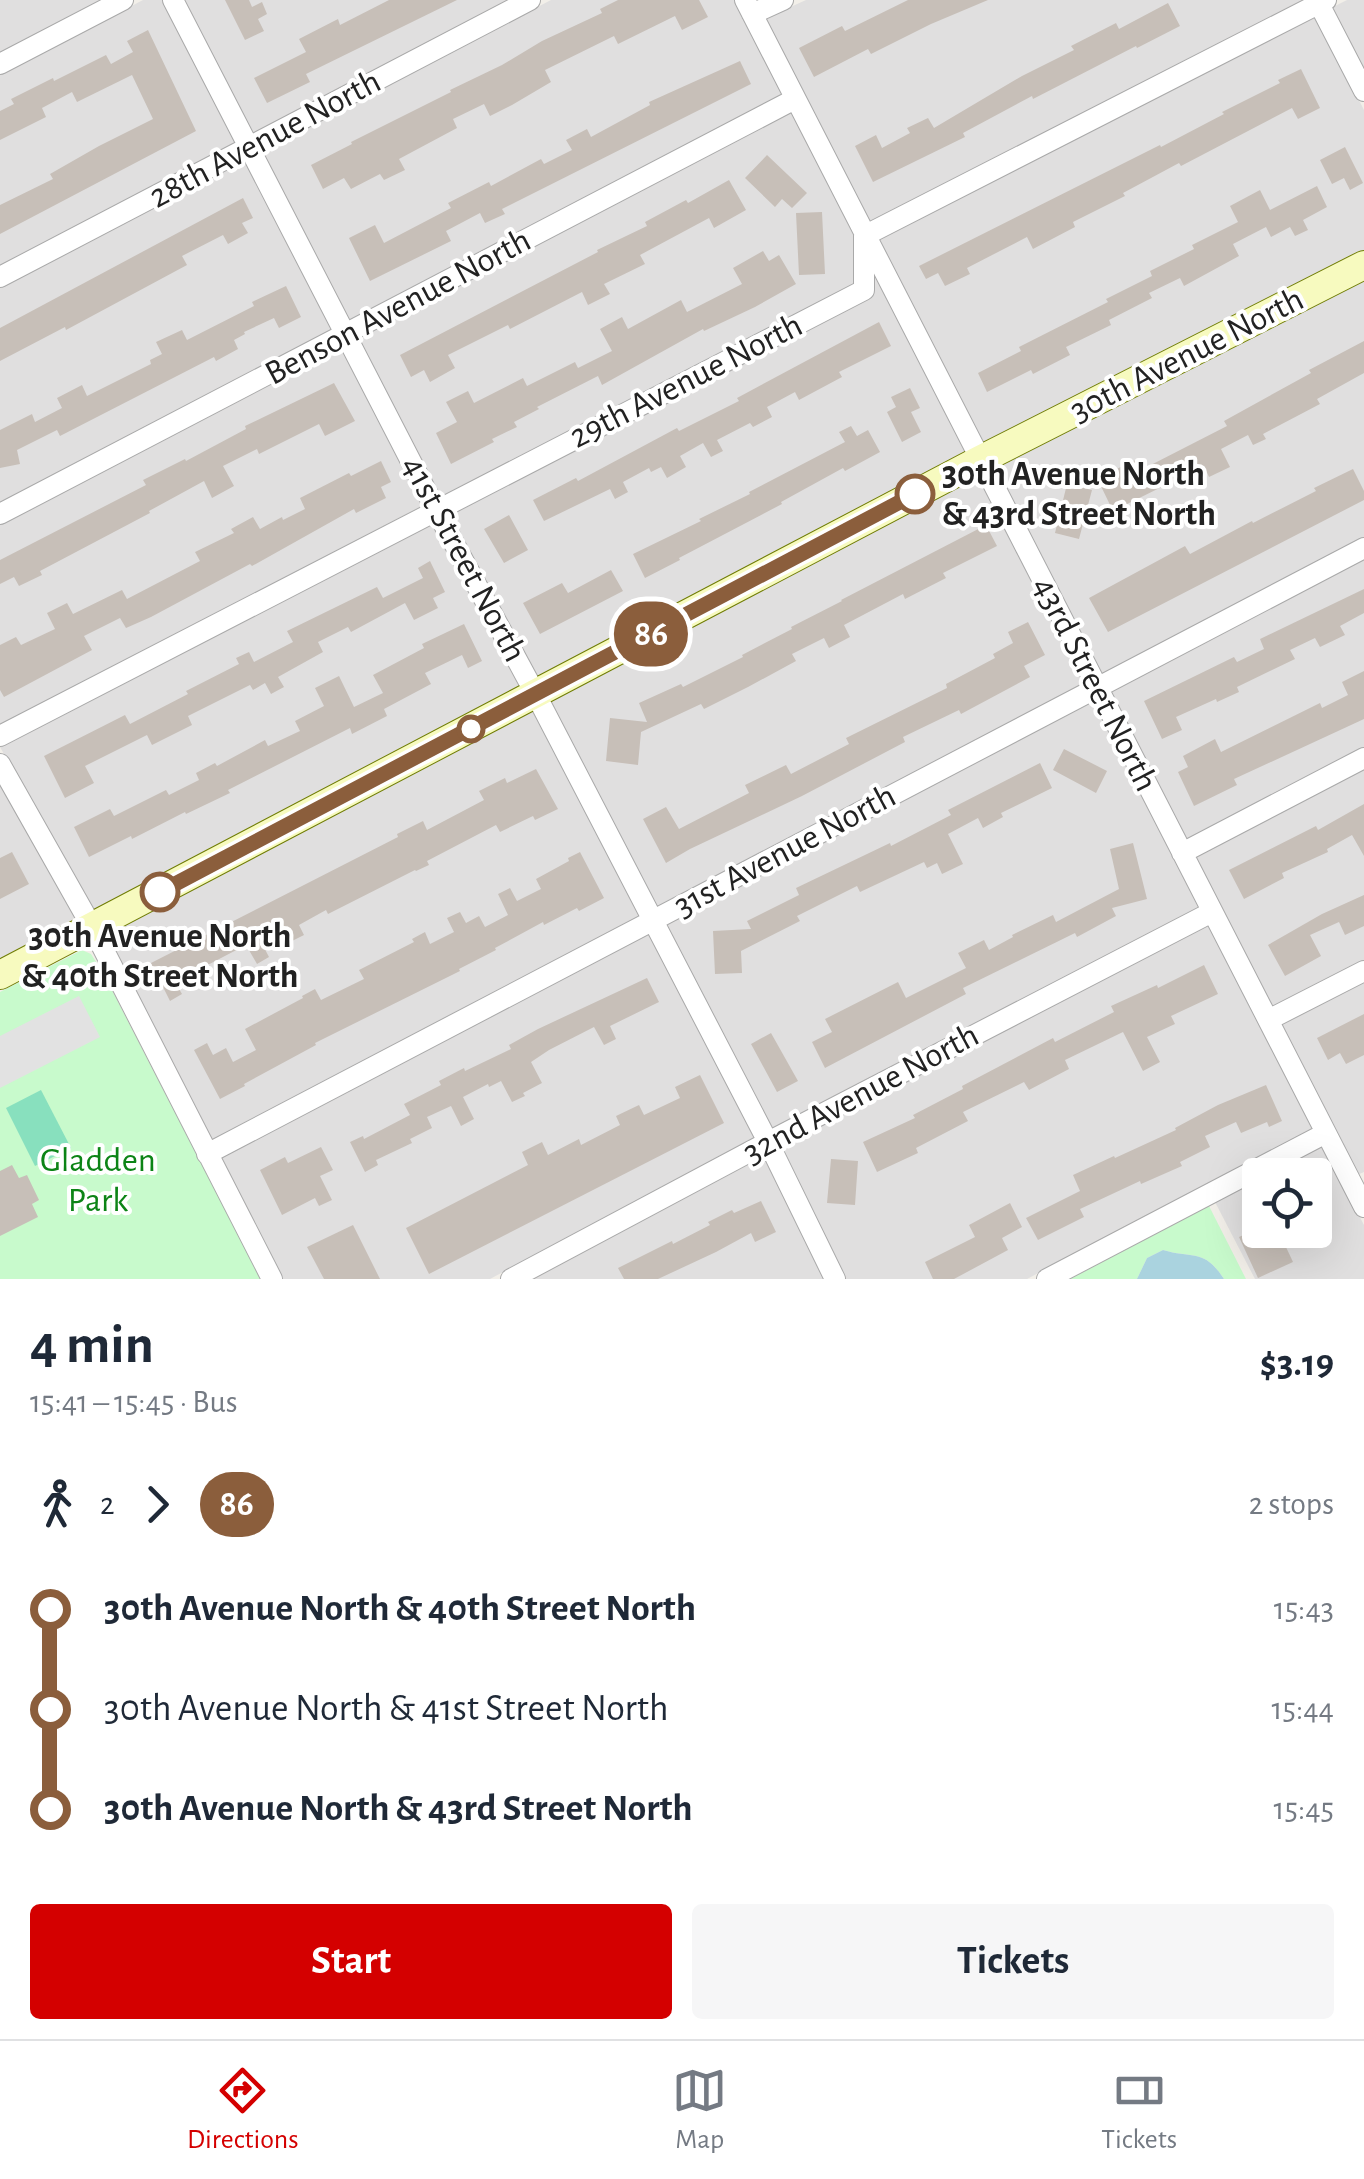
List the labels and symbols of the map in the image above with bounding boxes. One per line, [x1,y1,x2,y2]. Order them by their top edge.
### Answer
street label: 28th Avenue North [144,63,386,215]
street label: Benson Avenue North [260,222,536,392]
street label: 30th Avenue North [1065,281,1309,429]
street label: 29th Avenue North [564,307,808,455]
street label: 41st Street North [395,450,533,668]
place label: 30th Avenue North & 43rd Street North [942,457,1216,532]
marker: 30th Avenue North & 43rd Street North [896,475,934,513]
street label: 43rd Street North [1026,571,1164,797]
line badge: 86 [606,602,696,666]
unlabelled marker [458,716,484,742]
street label: 31st Avenue North [669,778,901,924]
marker: 30th Avenue North & 40th Street North [141,873,179,911]
place label: 30th Avenue North & 40th Street North [22,919,298,994]
street label: 32nd Avenue North [738,1017,984,1171]
park label: Gladden Park [40,1143,156,1218]

